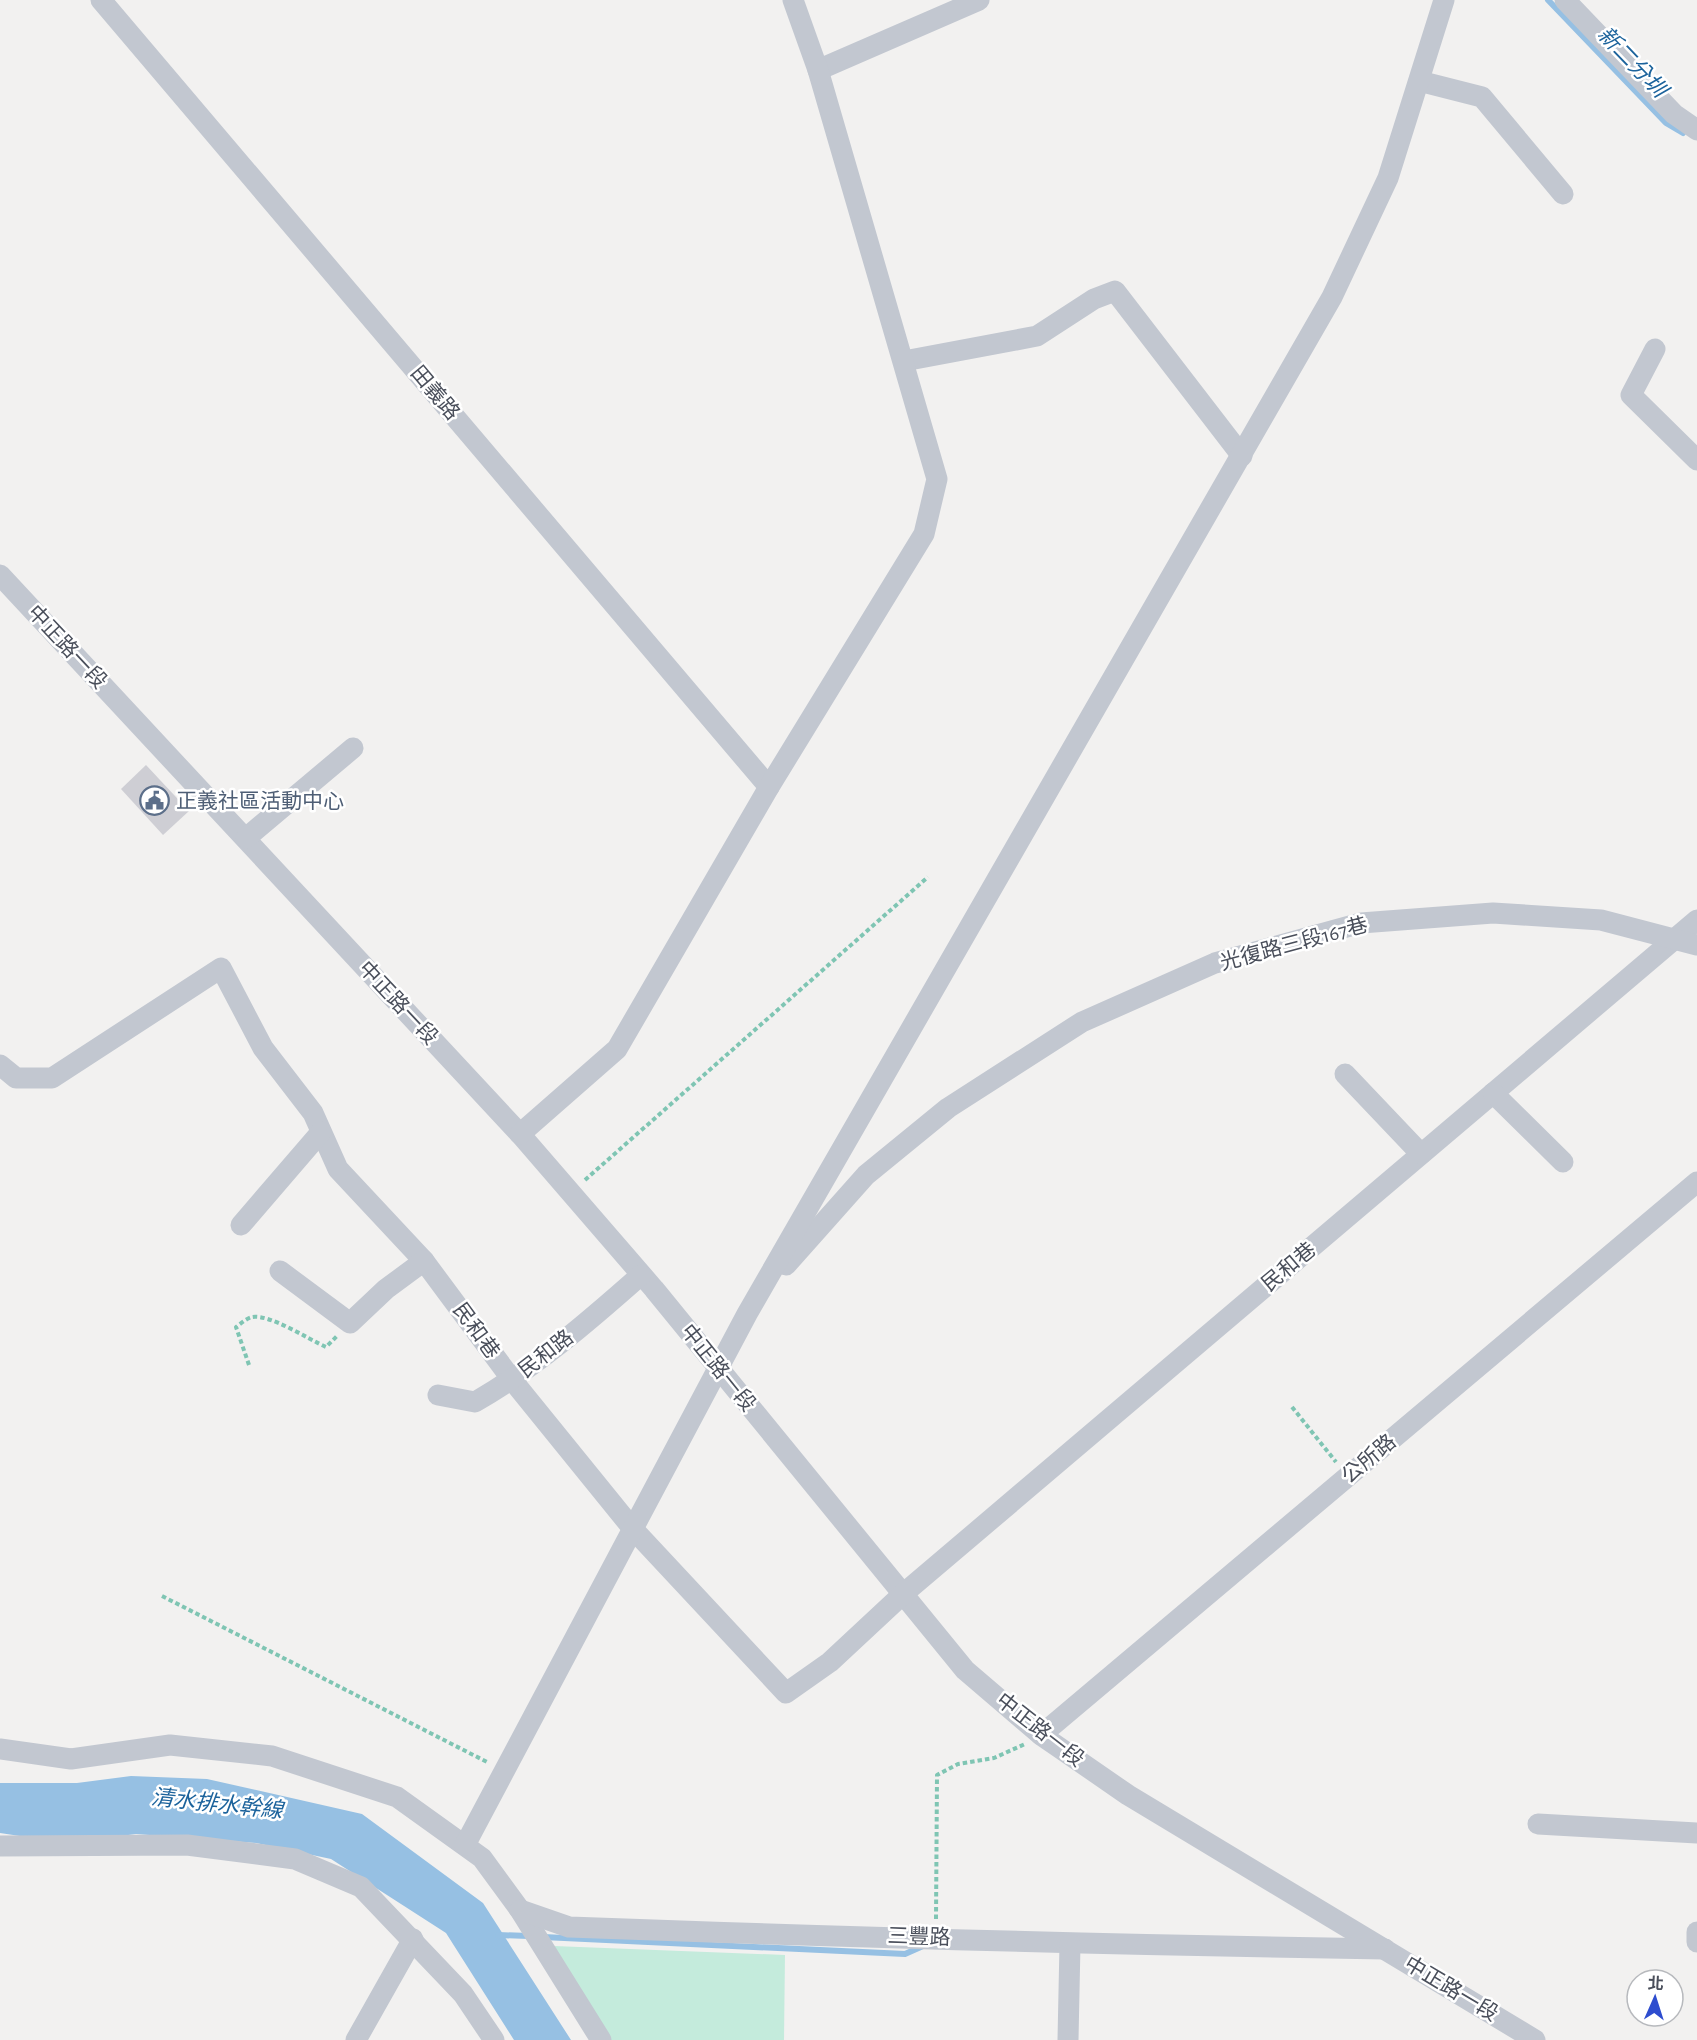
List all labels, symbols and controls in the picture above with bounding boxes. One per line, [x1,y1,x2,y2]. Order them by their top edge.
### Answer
water label: 新二分圳 [1594,22,1673,103]
street label: 田義路 [407,361,464,424]
street label: 中正路一段 [24,601,111,693]
public building icon: 正義社區活動中心 [139,785,171,817]
place label: 正義社區活動中心 [176,790,344,812]
street label: 光復路三段167巷 [1218,913,1370,974]
street label: 中正路一段 [355,957,442,1049]
street label: 民和巷 [1257,1238,1320,1295]
street label: 民和巷 [449,1299,504,1363]
street label: 中正路一段 [677,1320,760,1415]
street label: 民和路 [514,1326,577,1382]
street label: 公所路 [1337,1430,1400,1487]
street label: 中正路一段 [992,1689,1088,1771]
water label: 清水排水幹線 [150,1785,287,1822]
street label: 三豐路 [887,1924,951,1949]
street label: 中正路一段 [1401,1952,1502,2025]
north arrow [1625,1968,1685,2028]
text: 北 [1647,1975,1664,1992]

